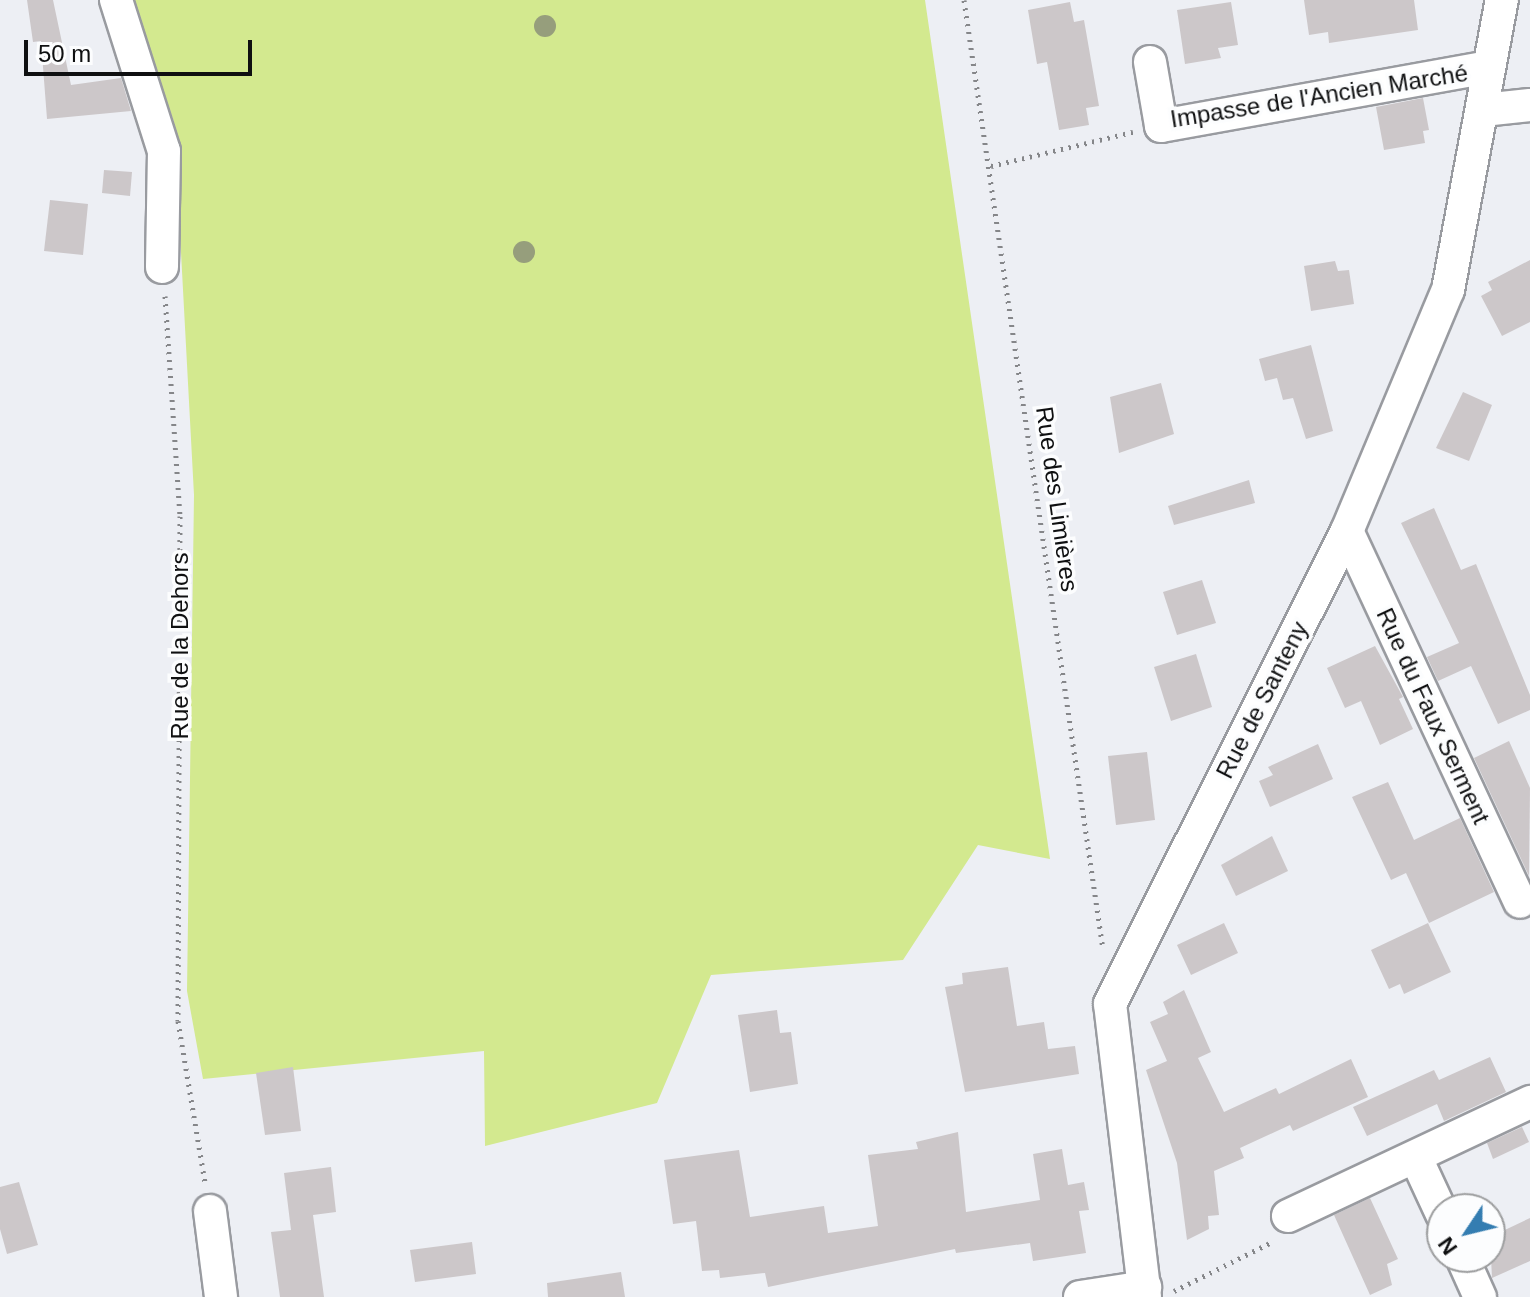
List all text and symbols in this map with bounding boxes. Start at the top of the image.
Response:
scale bar [28,24,256,74]
text: 50 m [38,40,91,67]
street label: Impasse de l'Ancien Marché [1168,58,1470,134]
street label: Rue des Limières [1030,405,1084,593]
street label: Rue de la Dehors [166,553,194,739]
street label: Rue du Faux Serment [1370,604,1496,828]
street label: Rue de Santeny [1210,617,1314,783]
north arrow [1426,1193,1506,1273]
text: N [1433,1232,1462,1260]

